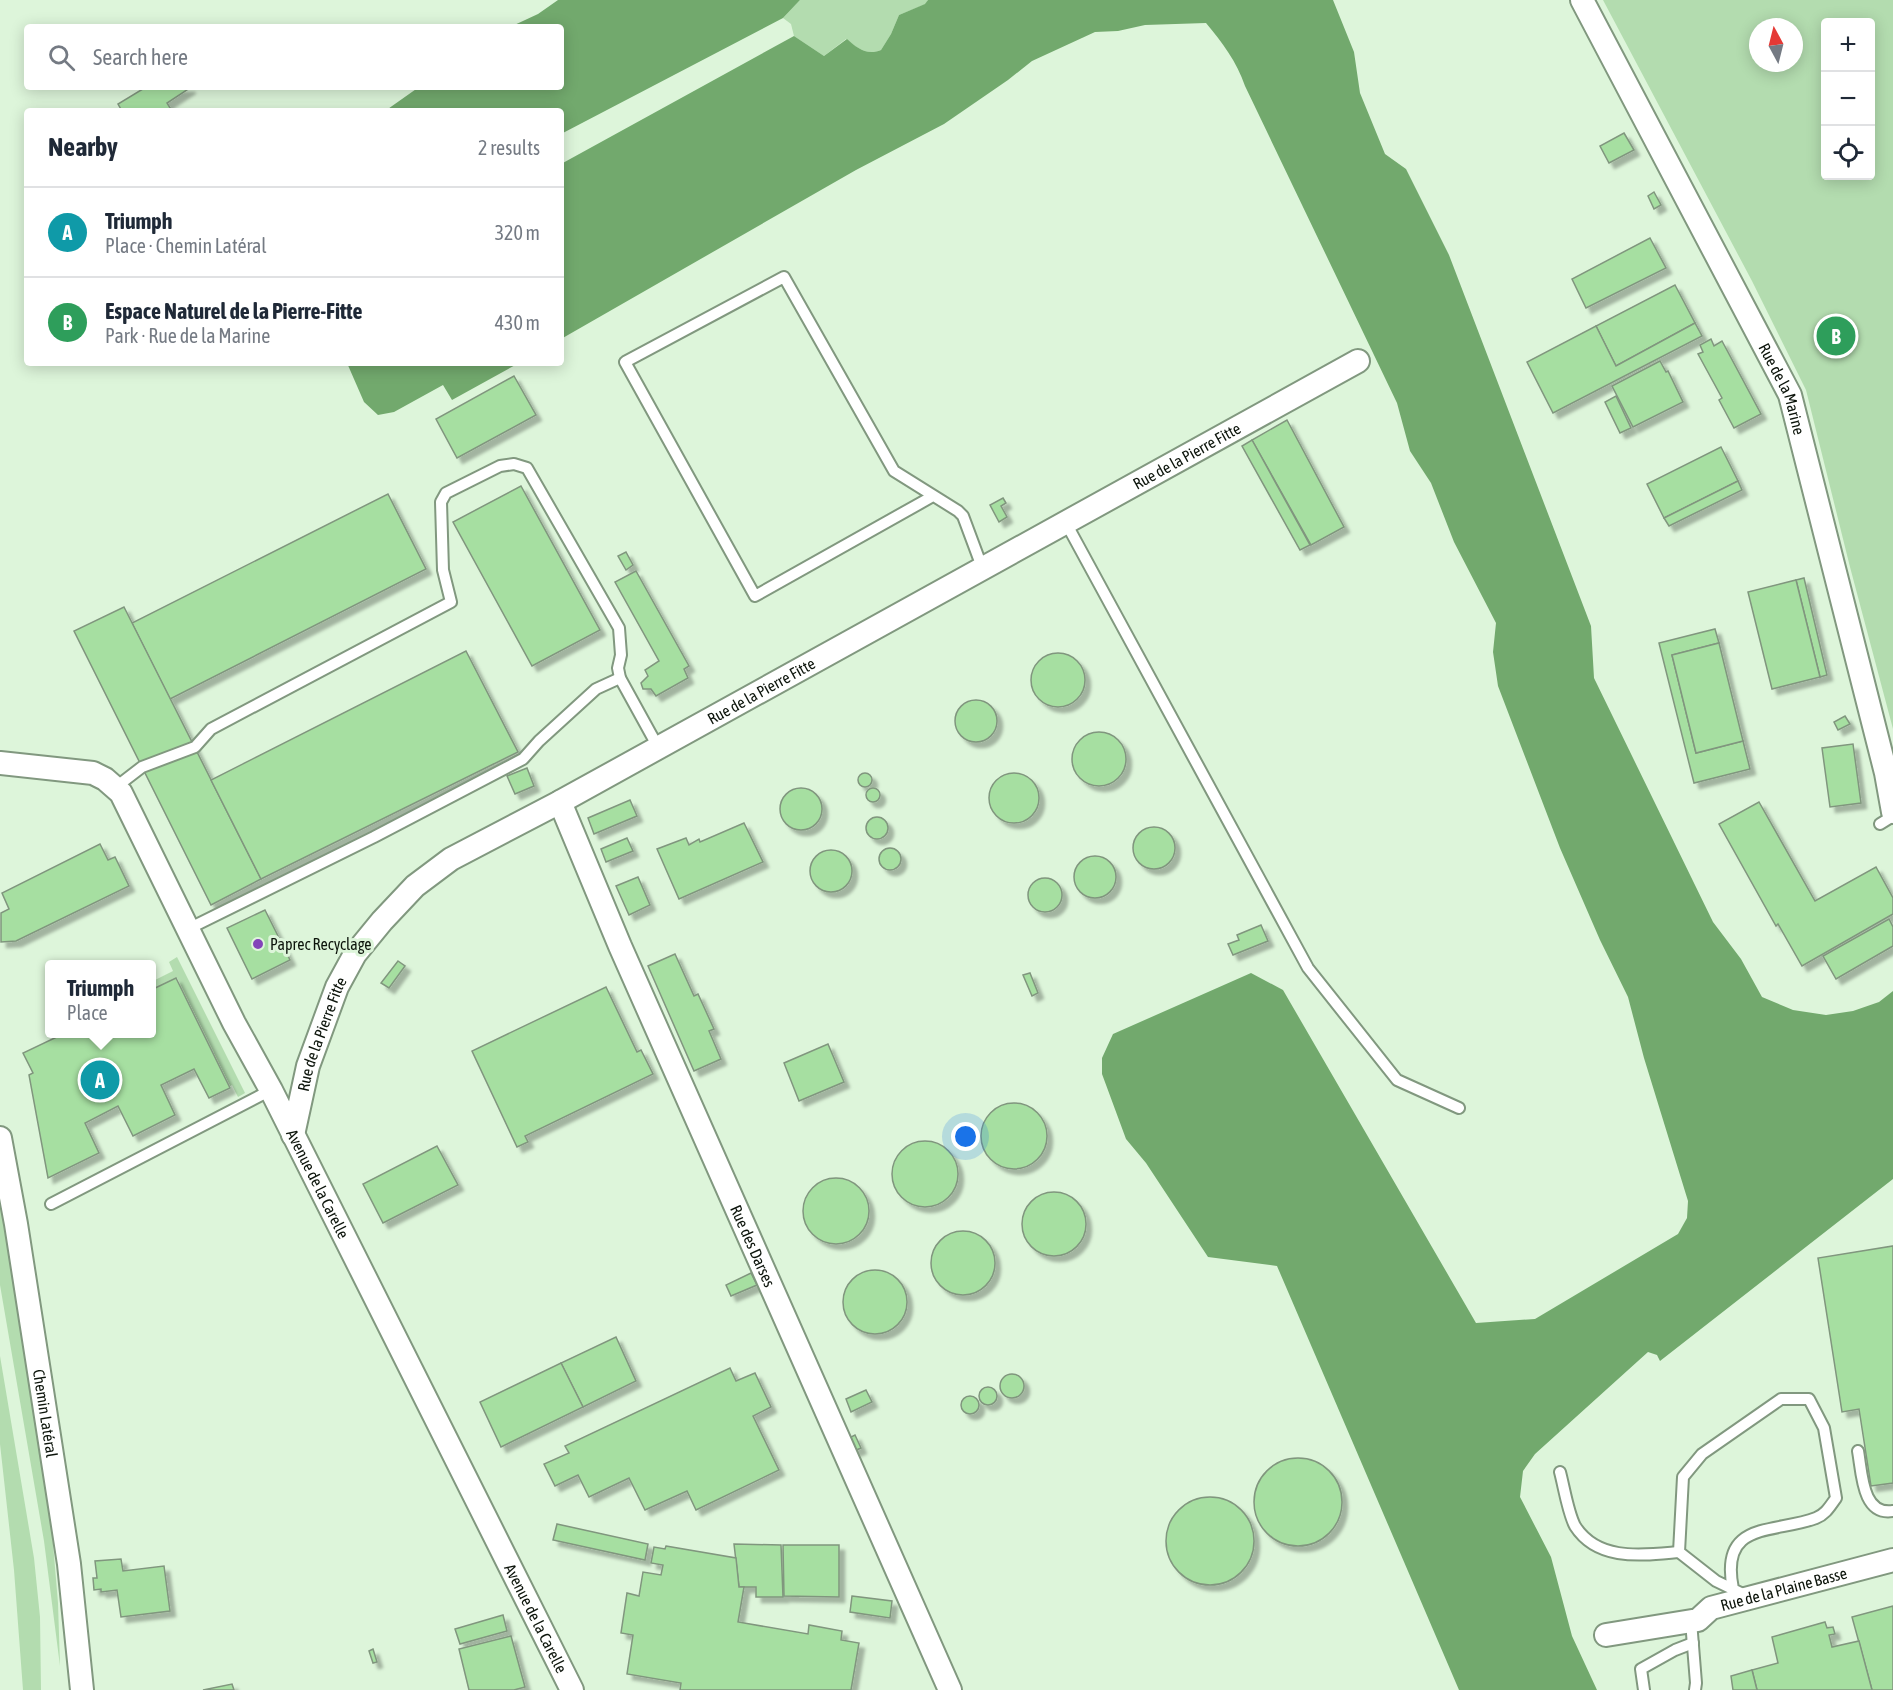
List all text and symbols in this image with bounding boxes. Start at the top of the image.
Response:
north arrow [1749,18,1803,72]
map controls [1821,18,1875,180]
button: + [1821,18,1875,72]
search box [24,24,564,90]
icon: search [45,41,78,74]
text: Search here [93,44,188,70]
button: − [1821,72,1875,126]
button: locate [1821,126,1875,180]
text: Nearby [48,132,118,162]
text: 2 results [478,136,540,159]
text: Triumph [105,208,172,234]
text: A [63,221,72,244]
text: 320 m [495,221,540,244]
text: Place · Chemin Latéral [105,234,267,257]
text: Espace Naturel de la Pierre-Fitte [105,298,362,324]
text: B [63,311,72,334]
text: 430 m [495,311,540,334]
pin: B [1816,314,1856,358]
text: Park · Rue de la Marine [105,324,270,347]
street label: Rue de la Marine [1755,340,1809,436]
street label: Rue de la Pierre Fitte [1130,419,1243,493]
street label: Rue de la Pierre Fitte [704,654,818,728]
place label: Paprec Recyclage [270,935,372,954]
marker: Paprec Recyclage [251,937,265,951]
popup [45,960,156,1038]
street label: Rue de la Pierre Fitte [294,974,350,1093]
text: Triumph [67,975,134,1001]
text: Place [67,1001,108,1024]
pin: A [80,1058,120,1102]
your location [951,1122,980,1151]
street label: Avenue de la Carelle [283,1126,353,1241]
street label: Rue des Darses [727,1202,779,1290]
street label: Chemin Latéral [30,1368,61,1459]
street label: Avenue de la Carelle [501,1561,571,1676]
street label: Rue de la Plaine Basse [1718,1564,1849,1614]

